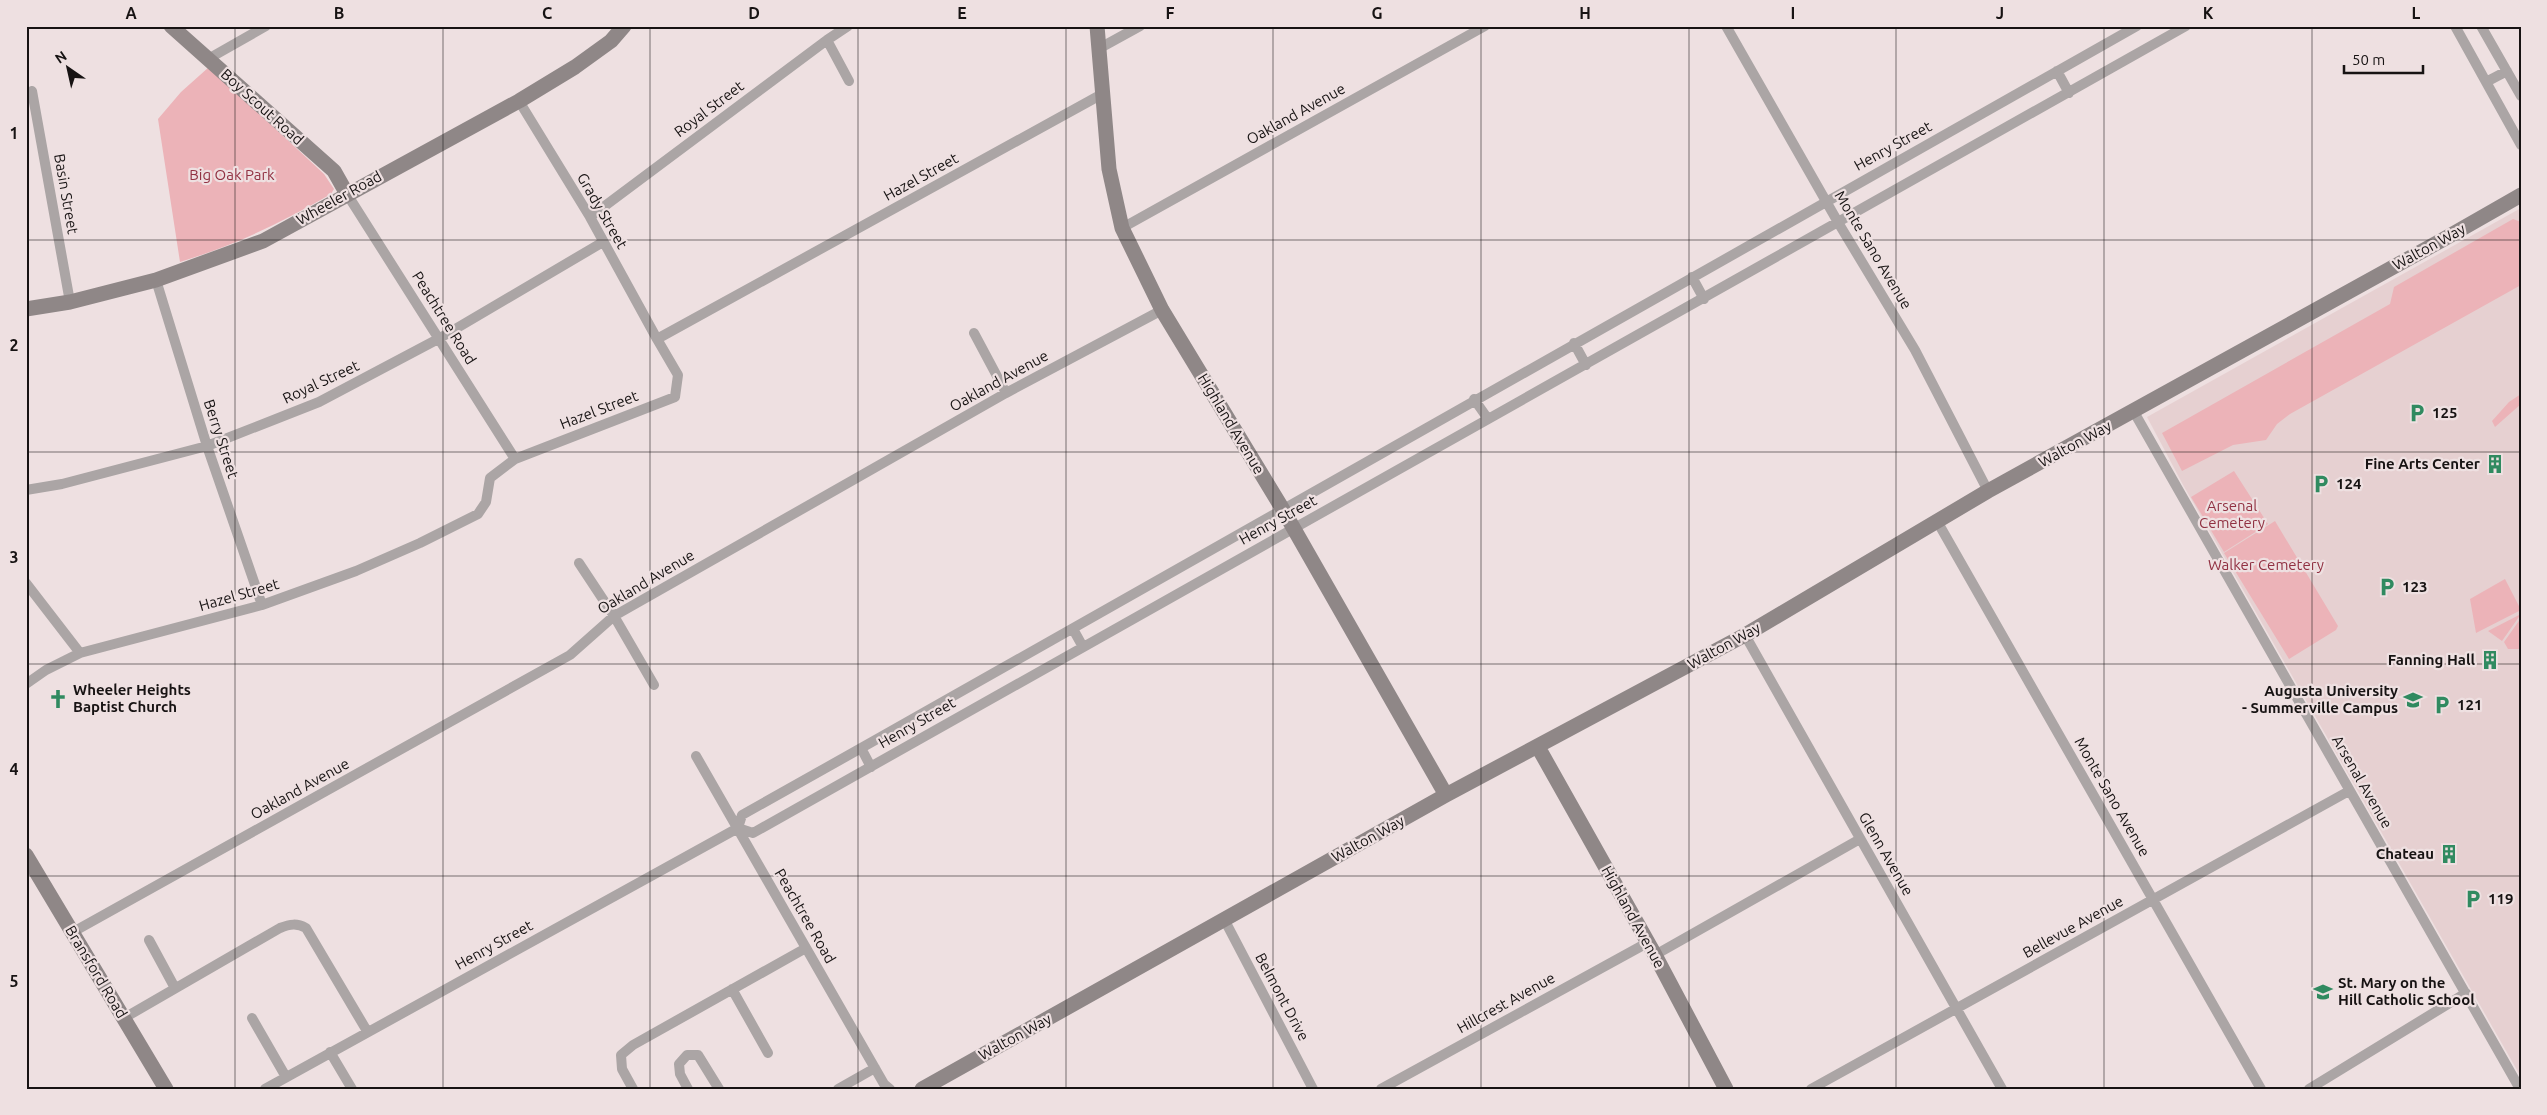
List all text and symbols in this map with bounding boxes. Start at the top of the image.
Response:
text: A [125,4,137,22]
text: B [334,4,344,22]
text: C [542,4,552,22]
text: D [748,4,760,22]
text: E [957,4,967,22]
text: F [1166,4,1175,22]
text: G [1371,4,1383,22]
text: H [1579,4,1591,22]
text: I [1791,4,1795,22]
text: J [1996,4,2004,22]
text: K [2203,4,2214,22]
text: L [2412,4,2421,22]
north arrow [42,42,92,92]
scale bar [2344,42,2423,74]
text: N [52,48,70,67]
text: 50 m [2352,51,2385,68]
street label: Boy Scout Road [218,65,307,148]
street label: Royal Street [671,77,747,140]
street label: Oakland Avenue [1244,79,1348,148]
street label: Henry Street [1851,117,1935,174]
text: 1 [9,124,19,142]
street label: Hazel Street [881,149,961,204]
street label: Basin Street [51,152,82,236]
park label: Big Oak Park [189,166,275,183]
street label: Wheeler Road [293,167,384,228]
street label: Grady Street [574,170,631,252]
street label: Monte Sano Avenue [1831,188,1915,312]
street label: Walton Way [2389,220,2468,273]
street label: Peachtree Road [409,268,480,367]
text: 2 [9,336,19,354]
street label: Oakland Avenue [947,346,1051,415]
street label: Royal Street [280,356,362,407]
street label: Highland Avenue [1195,370,1268,477]
street label: Hazel Street [557,387,640,432]
street label: Berry Street [201,397,242,481]
parking icon: 125 [2406,402,2428,424]
place label: 125 [2432,404,2457,421]
street label: Walton Way [2035,417,2114,470]
building icon: Fine Arts Center [2484,453,2506,475]
place label: Fine Arts Center [2365,455,2481,472]
parking icon: 124 [2310,473,2332,495]
place label: 124 [2336,475,2361,492]
street label: Henry Street [1236,491,1320,548]
park label: Arsenal Cemetery [2199,497,2265,531]
street label: Oakland Avenue [594,546,697,617]
text: 3 [9,548,19,566]
park label: Walker Cemetery [2208,556,2324,573]
street label: Hazel Street [197,575,281,614]
parking icon: 123 [2376,576,2398,598]
place label: 123 [2402,578,2427,595]
street label: Walton Way [1684,619,1763,672]
building icon: Fanning Hall [2479,649,2501,671]
place label: Fanning Hall [2388,651,2475,668]
place label: Wheeler Heights Baptist Church [73,681,191,715]
place label: Augusta University - Summerville Campus [2242,682,2398,716]
church icon: Wheeler Heights Baptist Church [47,688,69,710]
school or university icon: Augusta University - Summerville Campus [2402,689,2424,711]
street label: Henry Street [875,694,958,751]
parking icon: 121 [2431,694,2453,716]
place label: 121 [2457,696,2482,713]
street label: Arsenal Avenue [2329,732,2396,831]
street label: Monte Sano Avenue [2071,734,2154,859]
street label: Oakland Avenue [248,754,352,823]
text: 4 [9,760,19,778]
street label: Glenn Avenue [1856,809,1917,898]
street label: Walton Way [1328,812,1407,865]
building icon: Chateau [2438,843,2460,865]
place label: Chateau [2376,845,2434,862]
street label: Highland Avenue [1598,863,1669,971]
street label: Peachtree Road [771,865,839,966]
parking icon: 119 [2462,888,2484,910]
place label: 119 [2488,890,2513,907]
street label: Bellevue Avenue [2020,892,2126,961]
street label: Henry Street [452,916,536,973]
street label: Bransford Road [62,922,131,1021]
street label: Belmont Drive [1252,950,1313,1043]
street label: Hillcrest Avenue [1454,969,1558,1036]
text: 5 [9,972,19,990]
place label: St. Mary on the Hill Catholic School [2338,974,2475,1008]
school or university icon: St. Mary on the Hill Catholic School [2312,981,2334,1003]
street label: Walton Way [975,1010,1054,1063]

